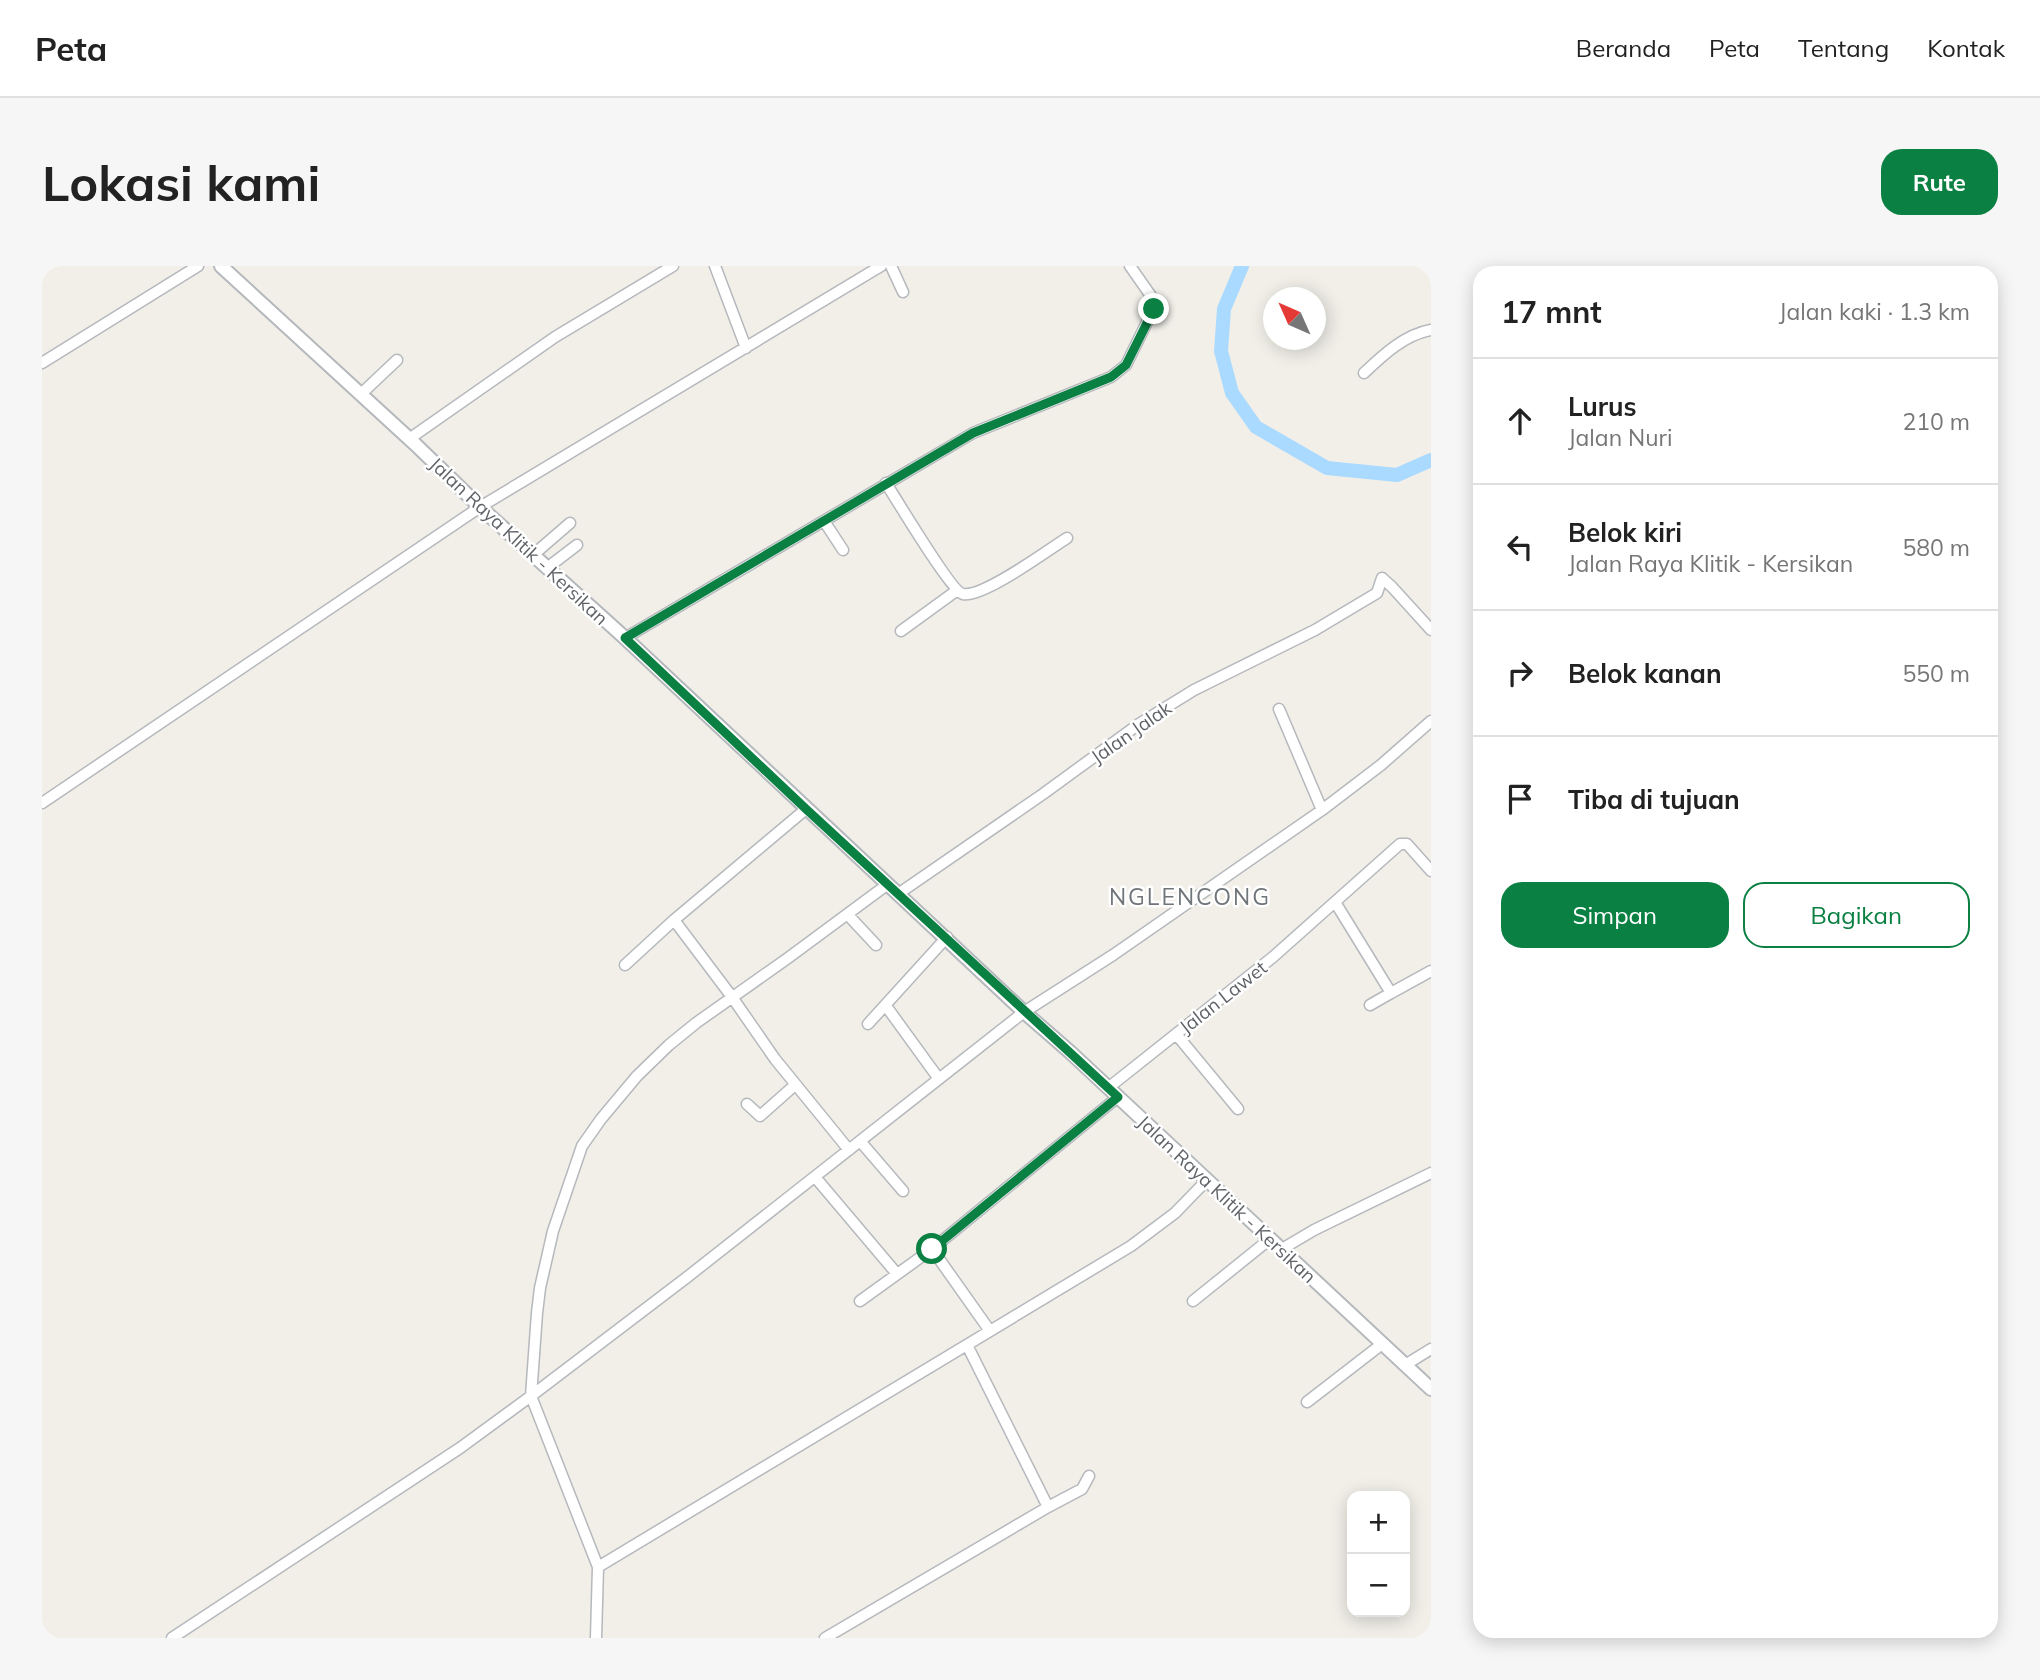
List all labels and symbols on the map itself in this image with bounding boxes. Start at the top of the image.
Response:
north arrow [1263,287,1326,350]
route end [1138,293,1169,324]
street label: Jalan Raya Klitik - Kersikan [425,452,613,630]
street label: Jalan Jalak [1086,695,1176,769]
district label: NGLENCONG [1109,882,1271,911]
street label: Jalan Lawet [1174,955,1272,1039]
street label: Jalan Raya Klitik - Kersikan [1133,1110,1321,1288]
route start [916,1233,947,1264]

